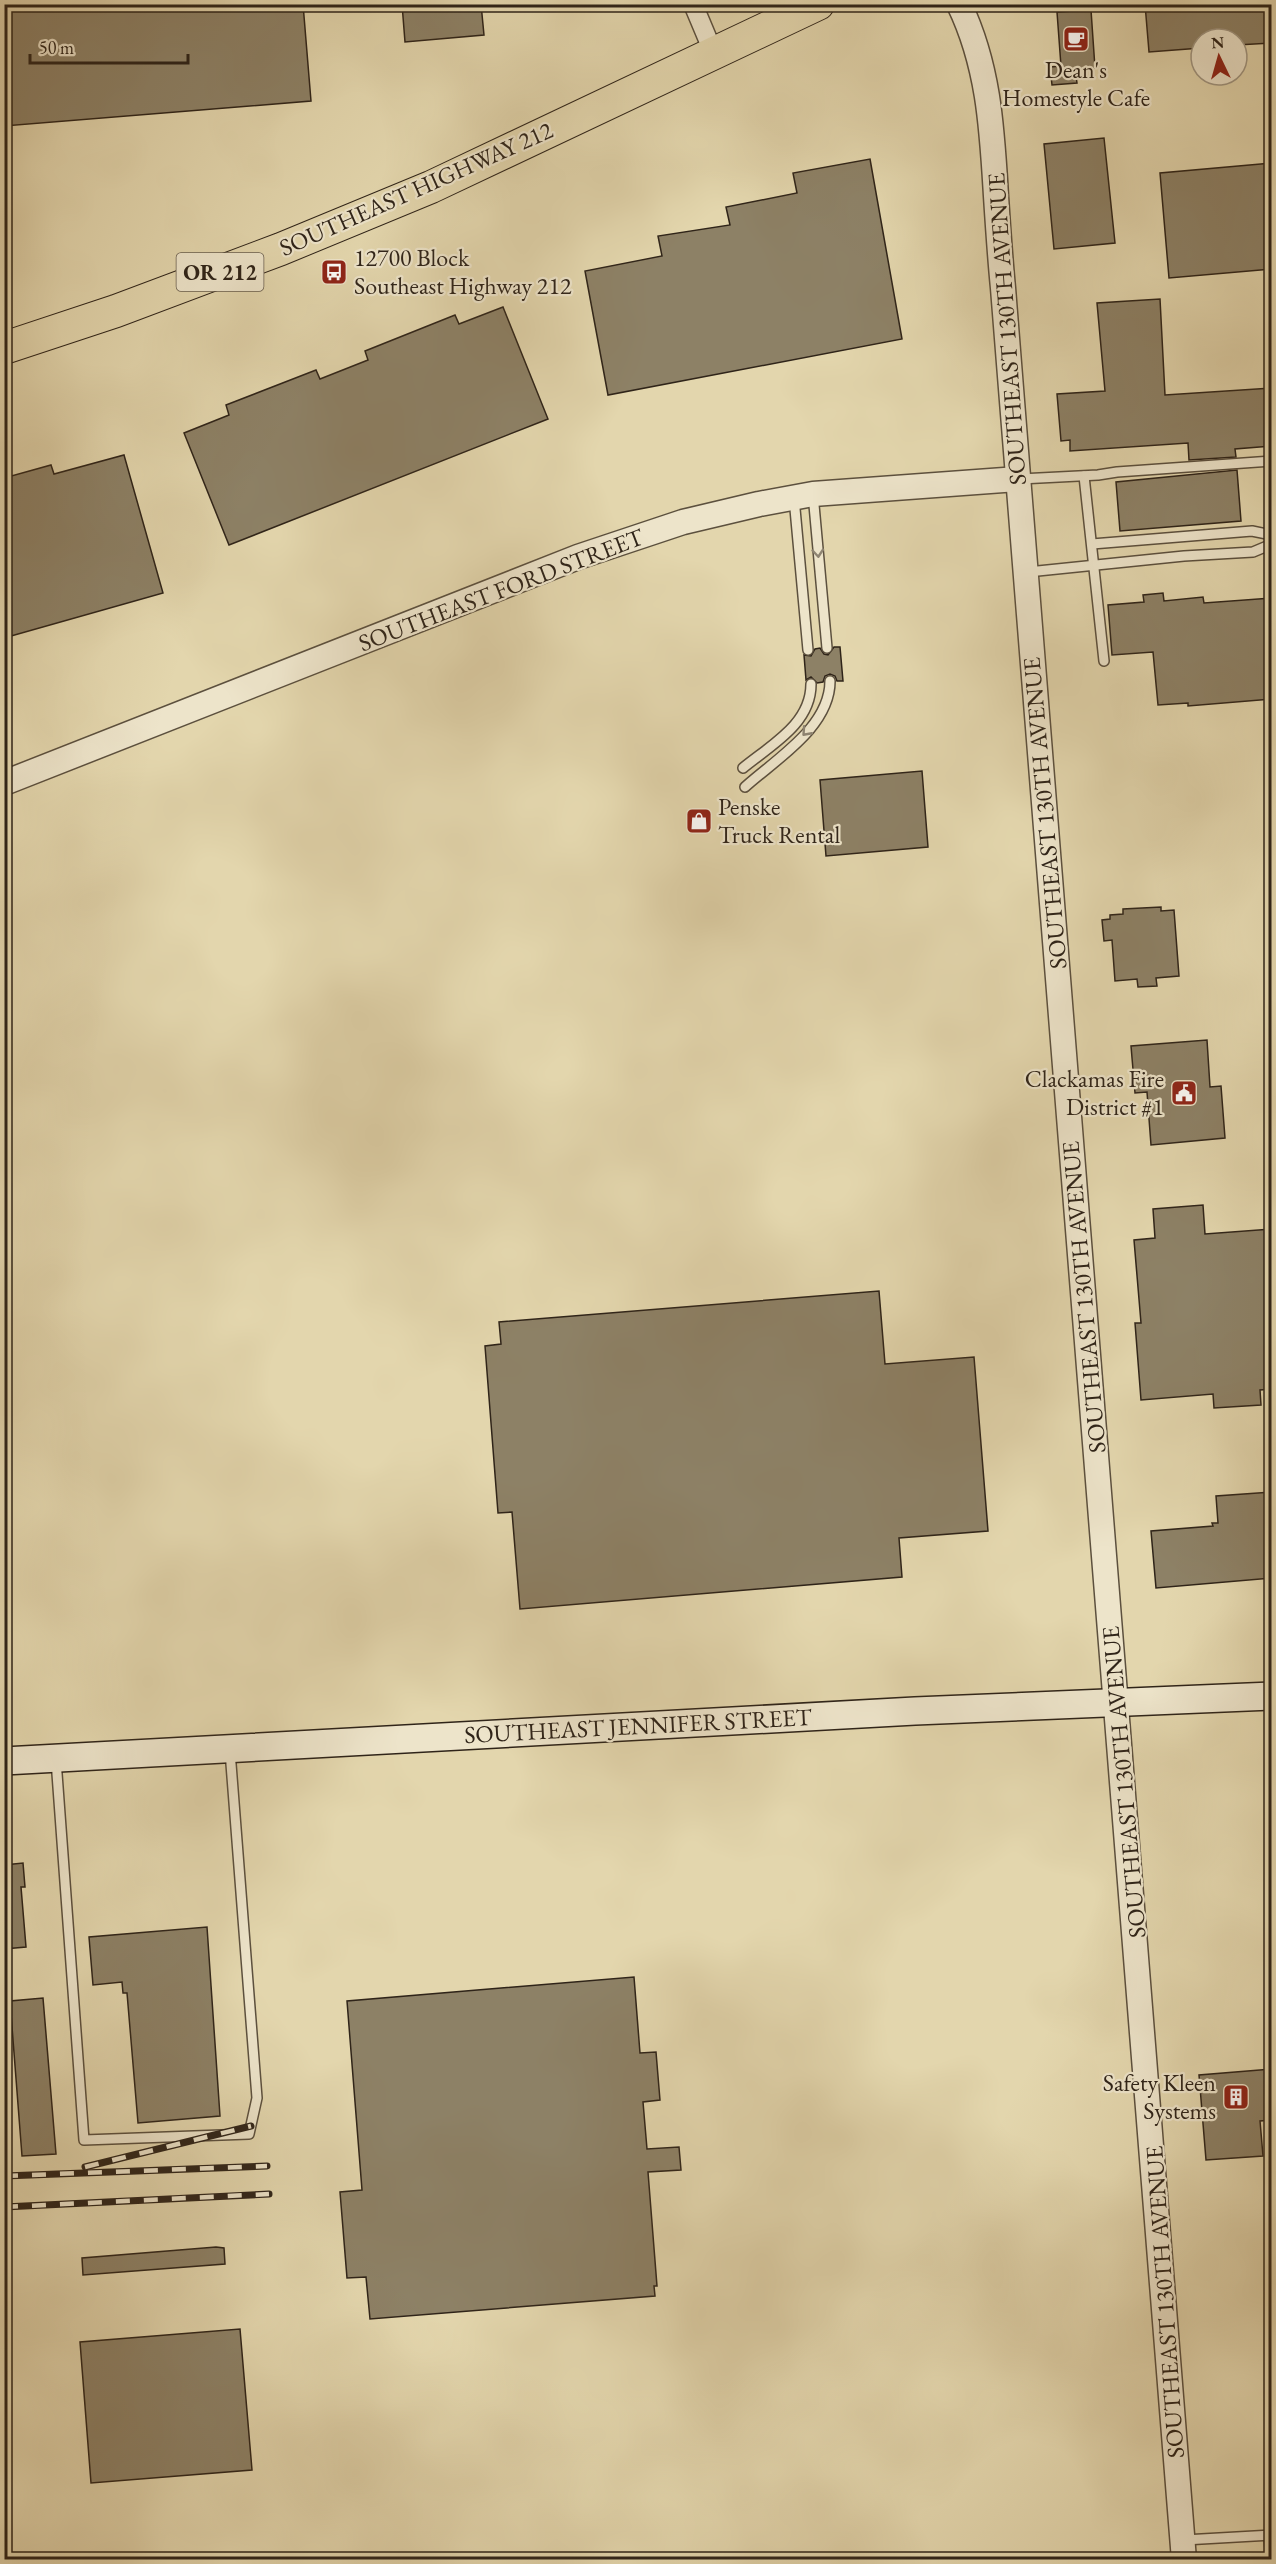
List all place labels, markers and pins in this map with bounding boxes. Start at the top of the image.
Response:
cafe icon: Dean's Homestyle Cafe [1061,24,1091,54]
place label: Dean's Homestyle Cafe [1002,54,1150,113]
place label: 12700 Block Southeast Highway 212 [354,242,572,301]
bus stop icon: 12700 Block Southeast Highway 212 [319,257,349,287]
place label: Penske Truck Rental [718,791,840,850]
shop icon: Penske Truck Rental [684,806,714,836]
place label: Clackamas Fire District #1 [1025,1063,1164,1122]
public building icon: Clackamas Fire District #1 [1169,1078,1199,1108]
place label: Safety Kleen Systems [1103,2067,1216,2126]
building icon: Safety Kleen Systems [1221,2082,1251,2112]

